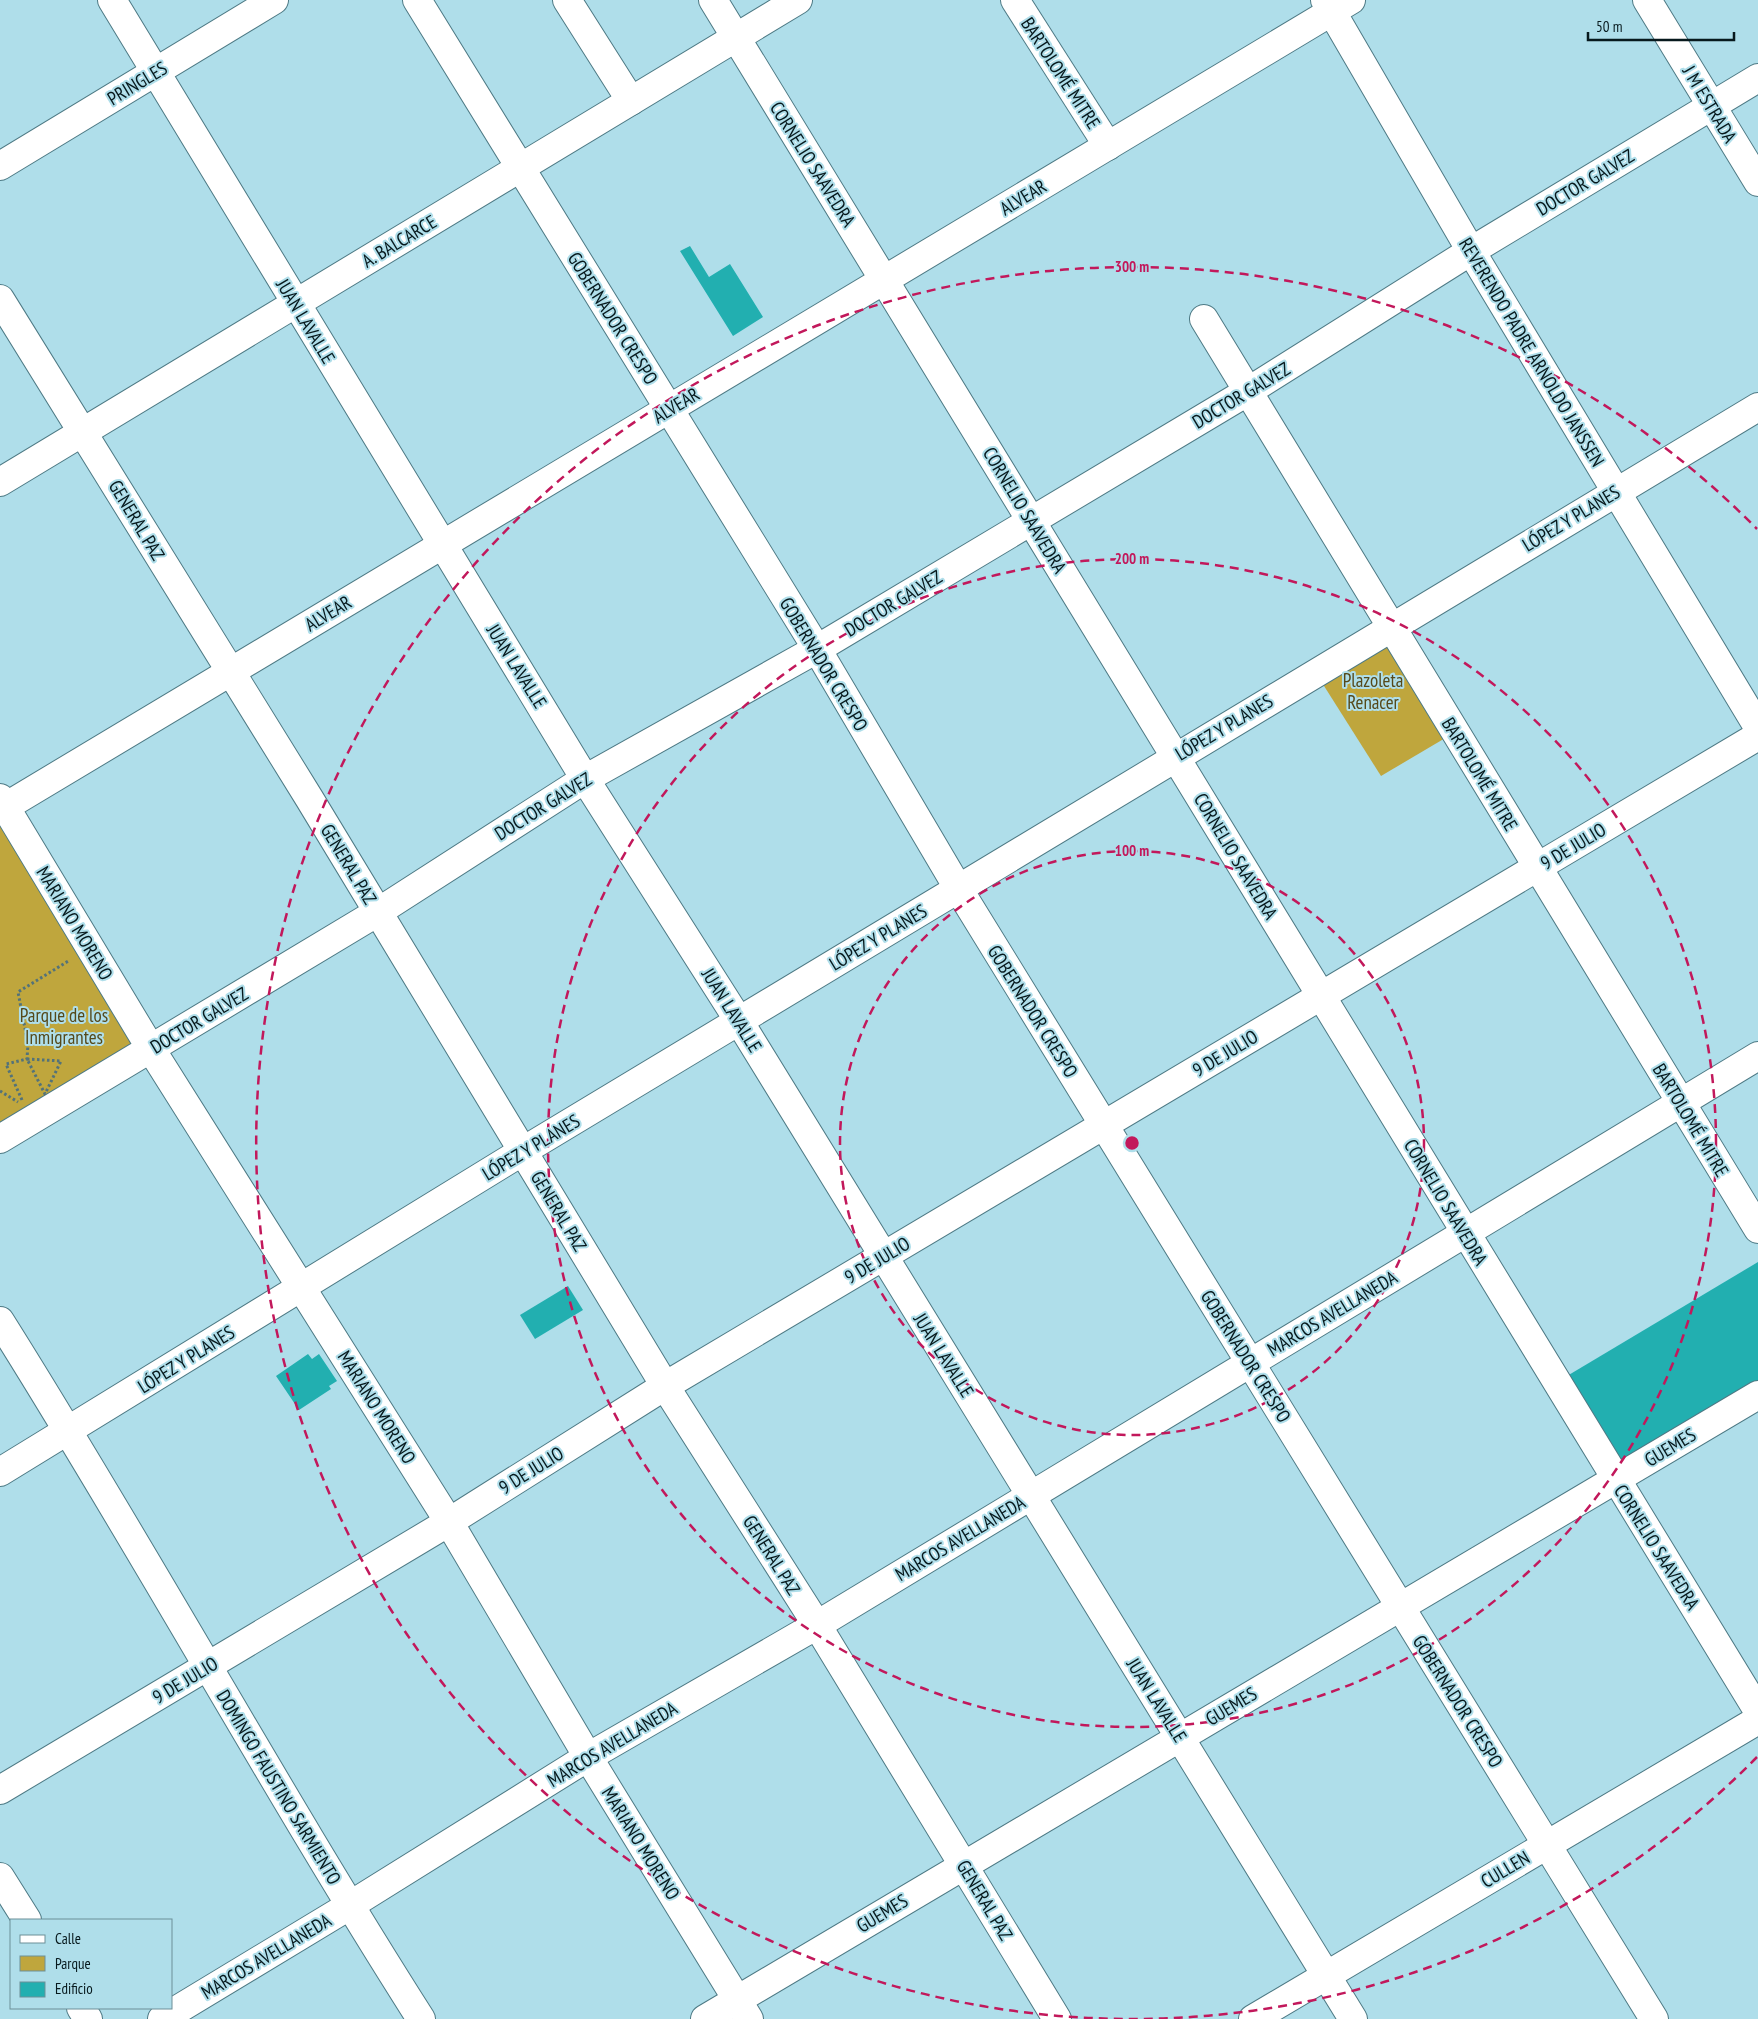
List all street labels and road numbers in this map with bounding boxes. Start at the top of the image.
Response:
street label: BARTOLOMÉ MITRE [1016,13,1106,133]
street label: PRINGLES [103,56,171,110]
street label: J M ESTRADA [1677,60,1742,147]
street label: CORNELIO SAAVEDRA [765,97,861,231]
street label: DOCTOR GALVEZ [1532,143,1638,221]
street label: ALVEAR [995,174,1051,220]
street label: A. BALCARCE [357,209,441,273]
street label: REVERENDO PADRE ARNOLDO JANSSEN [1454,233,1610,471]
street label: GOBERNADOR CRESPO [563,247,663,389]
street label: JUAN LAVALLE [271,273,341,368]
street label: DOCTOR GALVEZ [1188,356,1294,434]
street label: ALVEAR [648,382,704,428]
street label: CORNELIO SAAVEDRA [978,443,1072,577]
street label: GENERAL PAZ [104,475,170,565]
street label: LÓPEZ Y PLANES [1518,479,1624,557]
street label: DOCTOR GALVEZ [840,564,946,642]
street label: ALVEAR [300,590,356,636]
street label: GOBERNADOR CRESPO [775,593,873,735]
street label: JUAN LAVALLE [481,619,552,713]
street label: LÓPEZ Y PLANES [1171,688,1277,766]
street label: BARTOLOMÉ MITRE [1437,713,1523,835]
street label: DOCTOR GALVEZ [490,767,596,845]
street label: CORNELIO SAAVEDRA [1189,789,1283,923]
street label: 9 DE JULIO [1536,817,1610,875]
street label: GENERAL PAZ [316,819,382,909]
street label: MARIANO MORENO [32,862,118,984]
street label: LÓPEZ Y PLANES [825,898,931,976]
street label: GOBERNADOR CRESPO [983,940,1083,1082]
street label: JUAN LAVALLE [696,963,767,1057]
street label: DOCTOR GALVEZ [146,981,252,1059]
street label: 9 DE JULIO [1188,1024,1262,1082]
street label: BARTOLOMÉ MITRE [1648,1059,1734,1181]
street label: LÓPEZ Y PLANES [478,1108,584,1186]
street label: CORNELIO SAAVEDRA [1399,1135,1493,1269]
street label: GENERAL PAZ [526,1166,592,1256]
street label: 9 DE JULIO [840,1231,914,1289]
street label: MARCOS AVELLANEDA [1263,1265,1401,1361]
street label: GOBERNADOR CRESPO [1196,1285,1296,1427]
street label: JUAN LAVALLE [908,1308,979,1402]
street label: LÓPEZ Y PLANES [133,1320,239,1398]
street label: MARIANO MORENO [333,1346,421,1468]
street label: GUEMES [1640,1422,1700,1472]
street label: 9 DE JULIO [494,1441,568,1499]
street label: CORNELIO SAAVEDRA [1609,1480,1705,1614]
street label: MARCOS AVELLANEDA [891,1490,1029,1586]
street label: GENERAL PAZ [738,1511,806,1599]
street label: GOBERNADOR CRESPO [1408,1630,1508,1772]
street label: 9 DE JULIO [148,1651,222,1709]
street label: JUAN LAVALLE [1121,1653,1192,1747]
street label: GUEMES [1201,1681,1261,1731]
street label: DOMINGO FAUSTINO SARMIENTO [211,1685,347,1889]
street label: MARCOS AVELLANEDA [543,1696,681,1792]
street label: MARIANO MORENO [597,1782,685,1904]
street label: CULLEN [1476,1845,1534,1893]
street label: GENERAL PAZ [952,1855,1018,1945]
street label: GUEMES [852,1888,912,1938]
street label: MARCOS AVELLANEDA [197,1908,335,2004]

